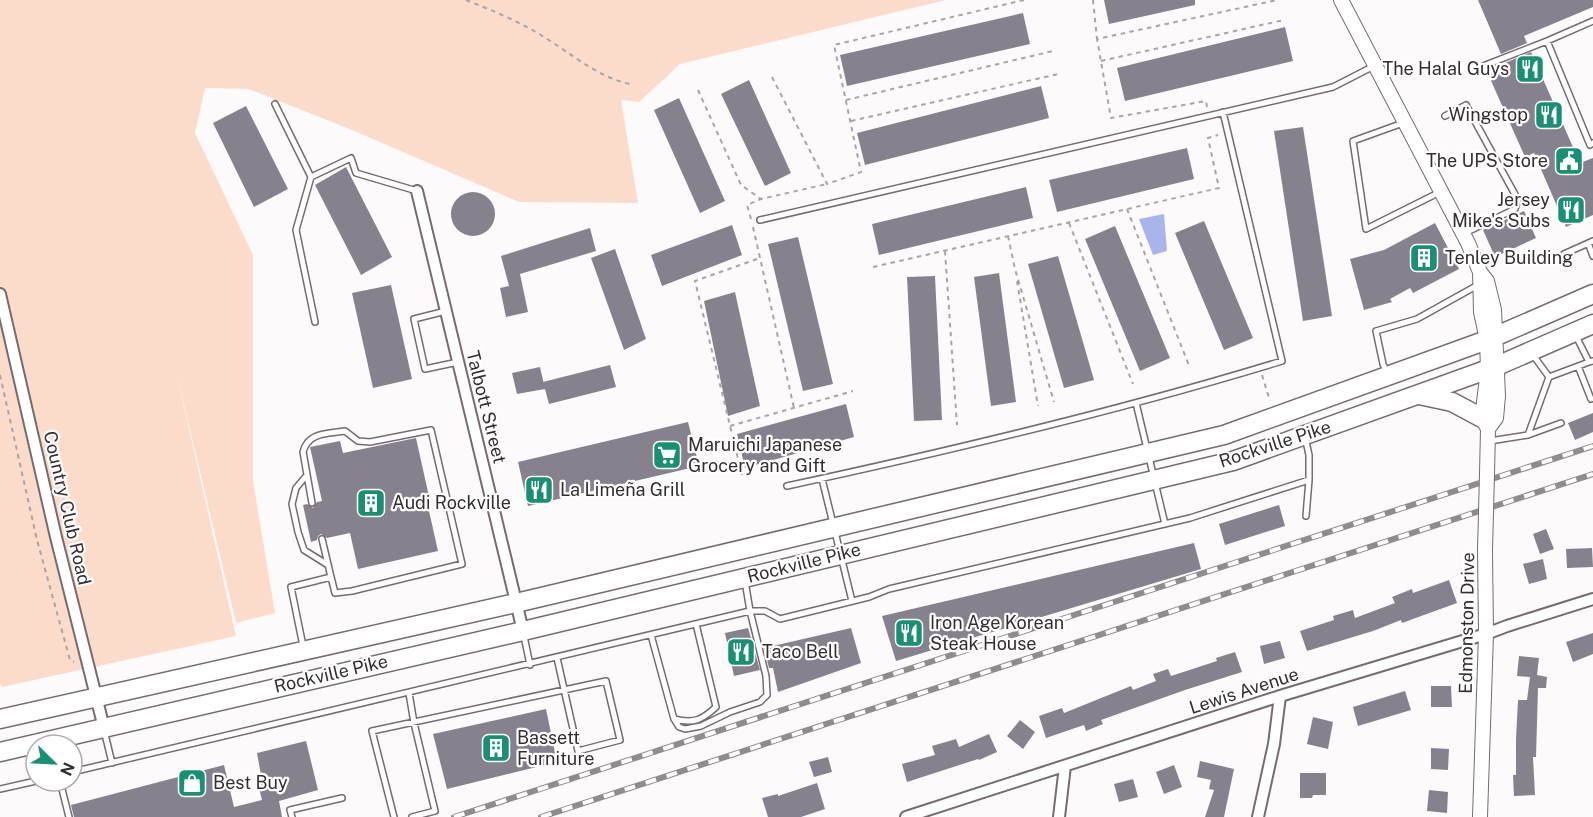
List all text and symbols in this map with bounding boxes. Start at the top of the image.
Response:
restaurant icon: The Halal Guys [1514,53,1546,85]
place label: The Halal Guys [1382,58,1509,79]
restaurant icon: Wingstop [1533,99,1565,131]
place label: Wingstop [1448,104,1528,125]
public building icon: The UPS Store [1553,145,1585,177]
place label: The UPS Store [1426,150,1548,171]
place label: Jersey Mike's Subs [1452,189,1550,231]
restaurant icon: Jersey Mike's Subs [1555,194,1587,226]
building icon: Tenley Building [1408,242,1440,274]
place label: Tenley Building [1445,247,1573,268]
street label: Talbott Street [462,348,511,465]
street label: Rockville Pike [1216,416,1333,471]
street label: Country Club Road [40,429,95,587]
place label: Maruichi Japanese Grocery and Gift [688,434,842,476]
supermarket icon: Maruichi Japanese Grocery and Gift [651,439,683,471]
restaurant icon: La Limeña Grill [523,474,555,506]
place label: La Limeña Grill [560,479,685,500]
building icon: Audi Rockville [355,487,387,519]
place label: Audi Rockville [392,492,511,513]
street label: Rockville Pike [745,538,863,587]
street label: Edmonston Drive [1455,552,1478,694]
place label: Iron Age Korean Steak House [930,612,1064,654]
restaurant icon: Iron Age Korean Steak House [893,617,925,649]
restaurant icon: Taco Bell [725,636,757,668]
place label: Taco Bell [762,641,839,662]
street label: Rockville Pike [272,650,390,697]
street label: Lewis Avenue [1186,663,1301,718]
place label: Bassett Furniture [517,727,595,769]
building icon: Bassett Furniture [480,732,512,764]
north arrow [24,733,84,793]
text: N [56,759,78,778]
shop icon: Best Buy [176,767,208,799]
place label: Best Buy [213,772,288,793]

